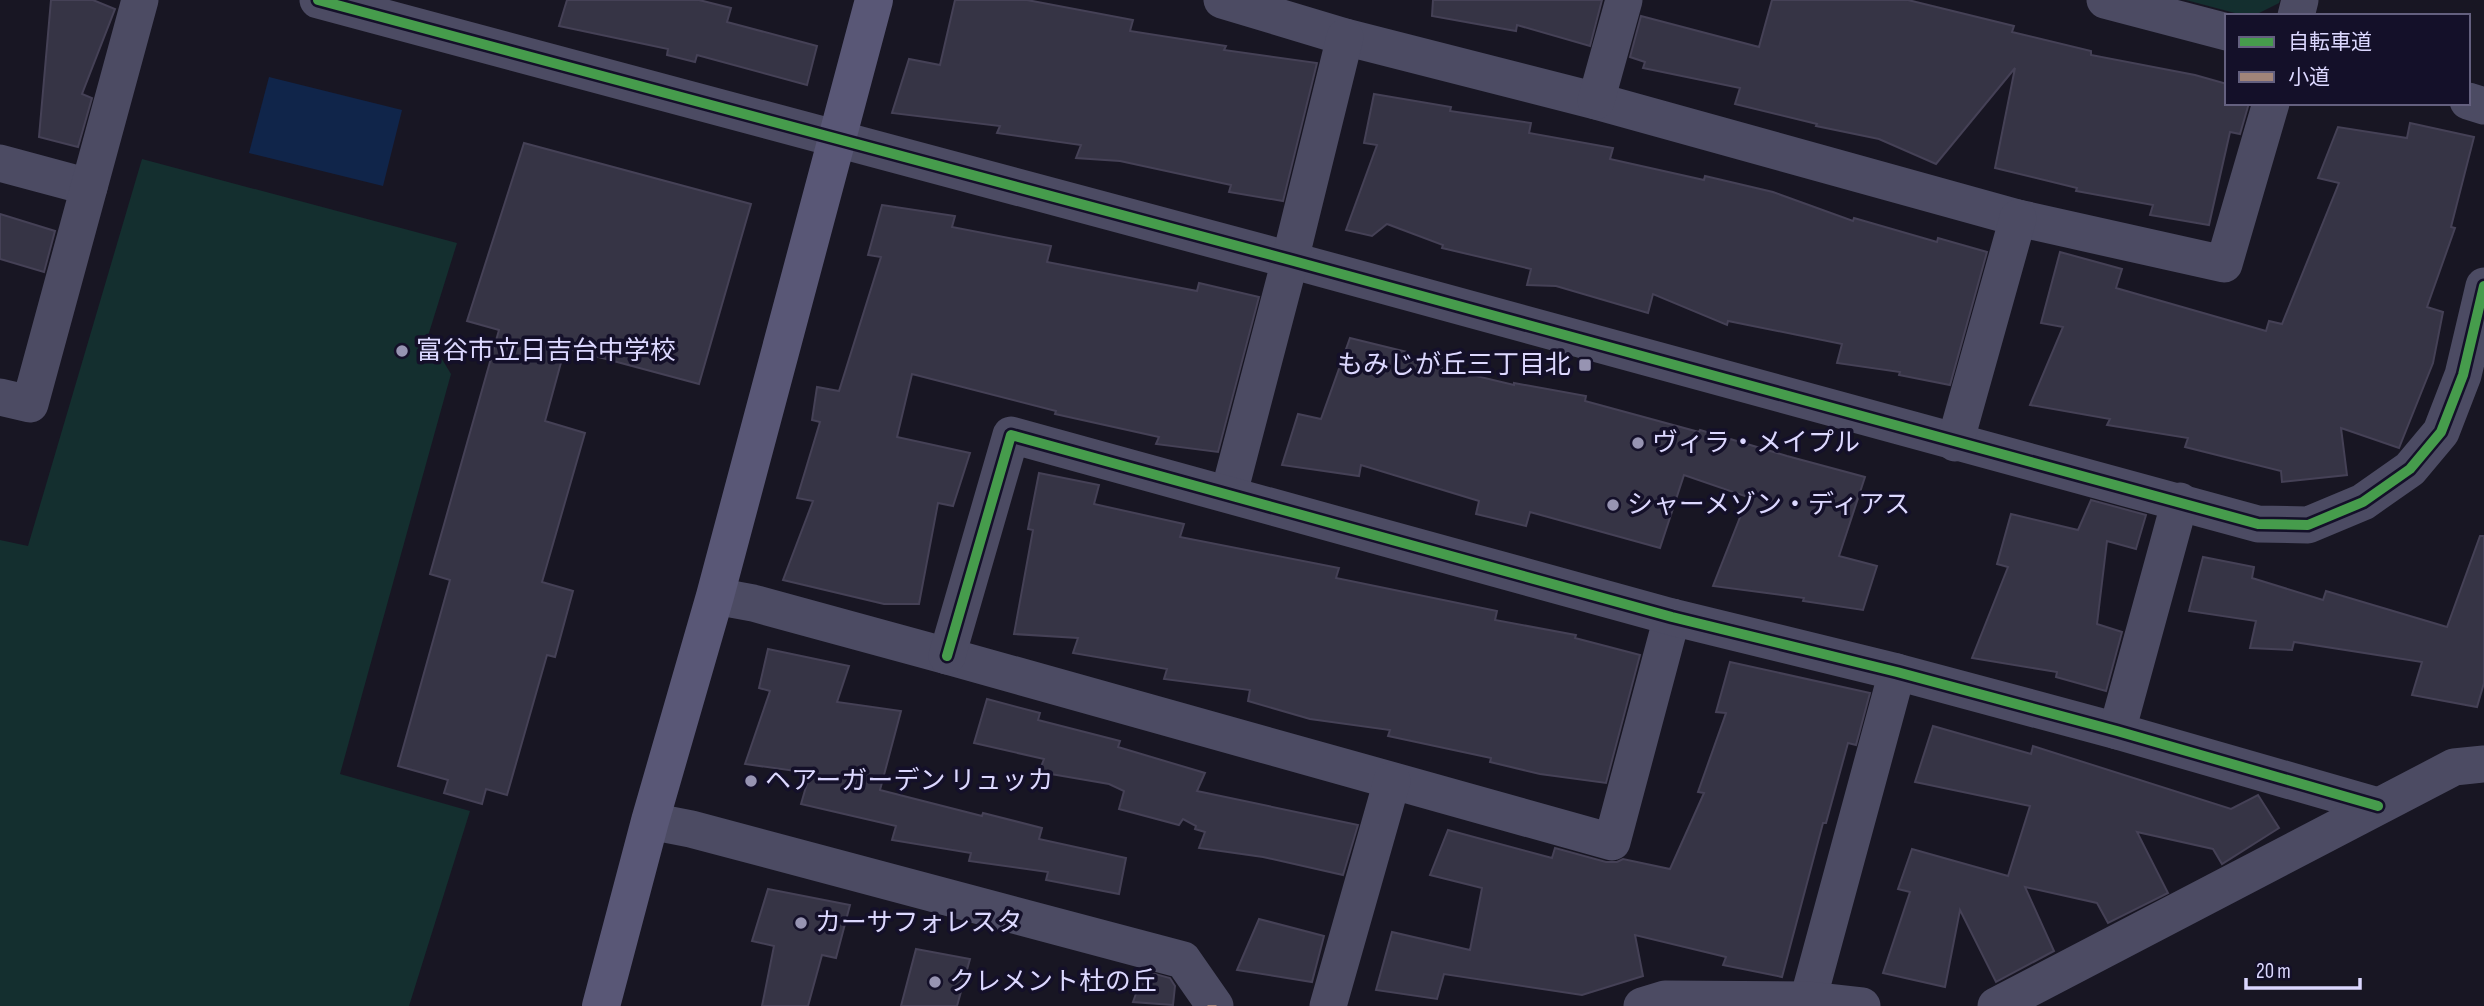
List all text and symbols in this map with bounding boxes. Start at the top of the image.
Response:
legend [2225,14,2470,105]
text: 自転車道 [2288,30,2372,55]
text: 小道 [2288,65,2330,90]
place label: 富谷市立日吉台中学校 [416,336,676,367]
marker: 富谷市立日吉台中学校 [394,343,410,359]
place label: もみじが丘三丁目北 [1337,350,1571,381]
marker: もみじが丘三丁目北 [1577,357,1593,373]
place label: ヴィラ・メイプル [1652,428,1860,459]
marker: ヴィラ・メイプル [1630,435,1646,451]
place label: シャーメゾン・ディアス [1627,490,1910,521]
marker: シャーメゾン・ディアス [1605,497,1621,513]
place label: ヘアーガーデン リュッカ [765,766,1054,797]
marker: ヘアーガーデン リュッカ [743,773,759,789]
place label: カーサフォレスタ [815,908,1022,939]
marker: カーサフォレスタ [793,915,809,931]
scale bar [2246,946,2360,990]
text: 20 m [2256,959,2291,984]
place label: クレメント杜の丘 [949,967,1157,998]
marker: クレメント杜の丘 [927,974,943,990]

